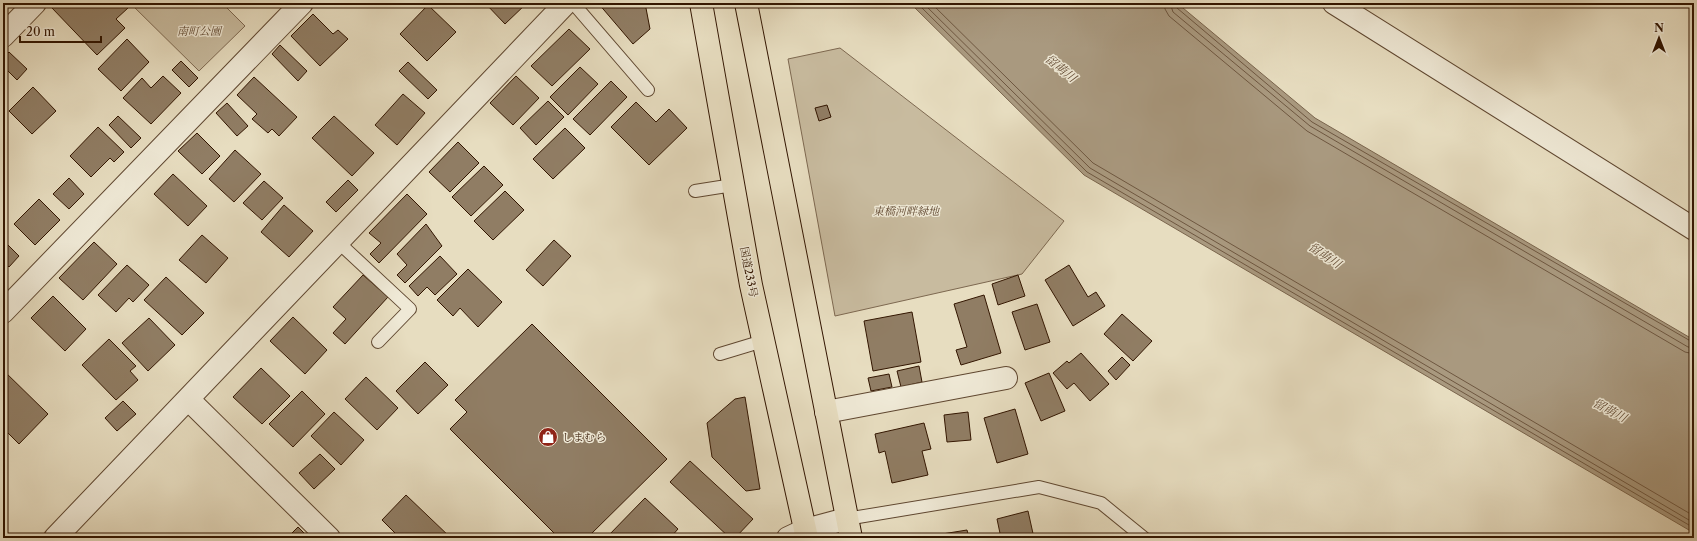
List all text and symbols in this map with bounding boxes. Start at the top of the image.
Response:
scale bar [20,18,101,44]
north arrow [1639,18,1679,58]
text: N [1654,21,1664,35]
text: 20 m [26,24,55,39]
park label: 南町公園 [177,24,223,38]
water label: 留萌川 [1042,51,1081,86]
park label: 東橋河畔緑地 [873,204,940,218]
water label: 留萌川 [1306,239,1346,272]
street label: 国道233号 [737,245,761,299]
water label: 留萌川 [1591,395,1631,426]
shop icon: しまむら [537,426,559,448]
place label: しまむら [562,430,606,444]

